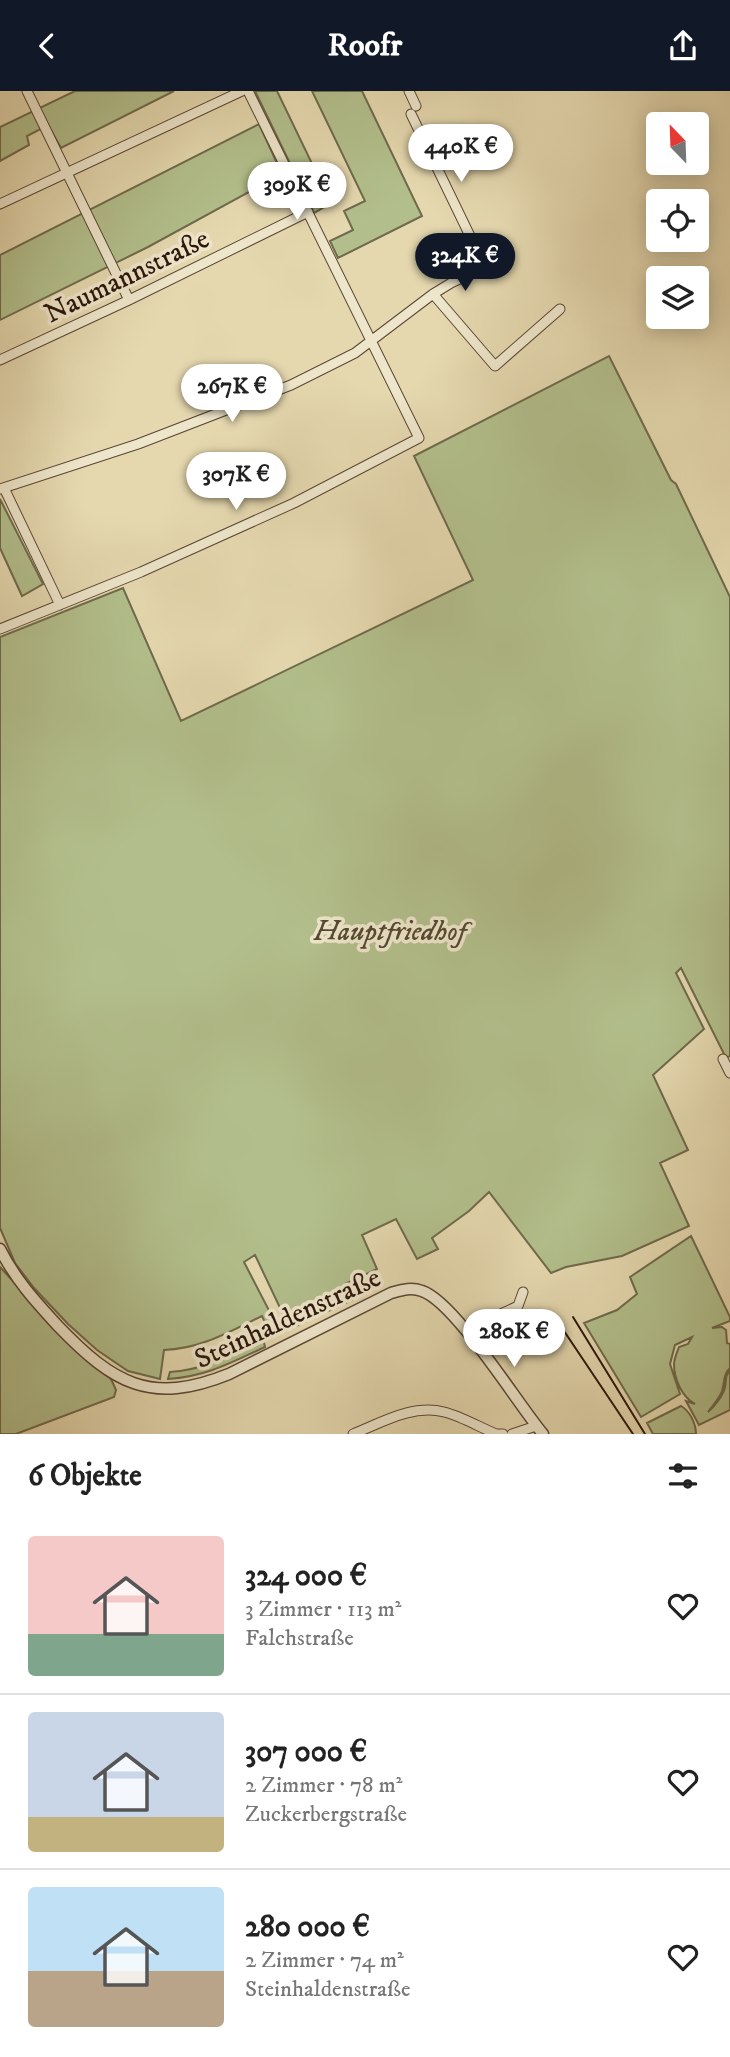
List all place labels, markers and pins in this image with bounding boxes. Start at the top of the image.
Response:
pin: 440K € [404,125,518,184]
pin: 309K € [240,163,354,222]
pin: 324K € [408,233,522,293]
pin: 267K € [175,365,289,424]
pin: 307K € [179,453,293,512]
pin: 280K € [457,1309,571,1369]

